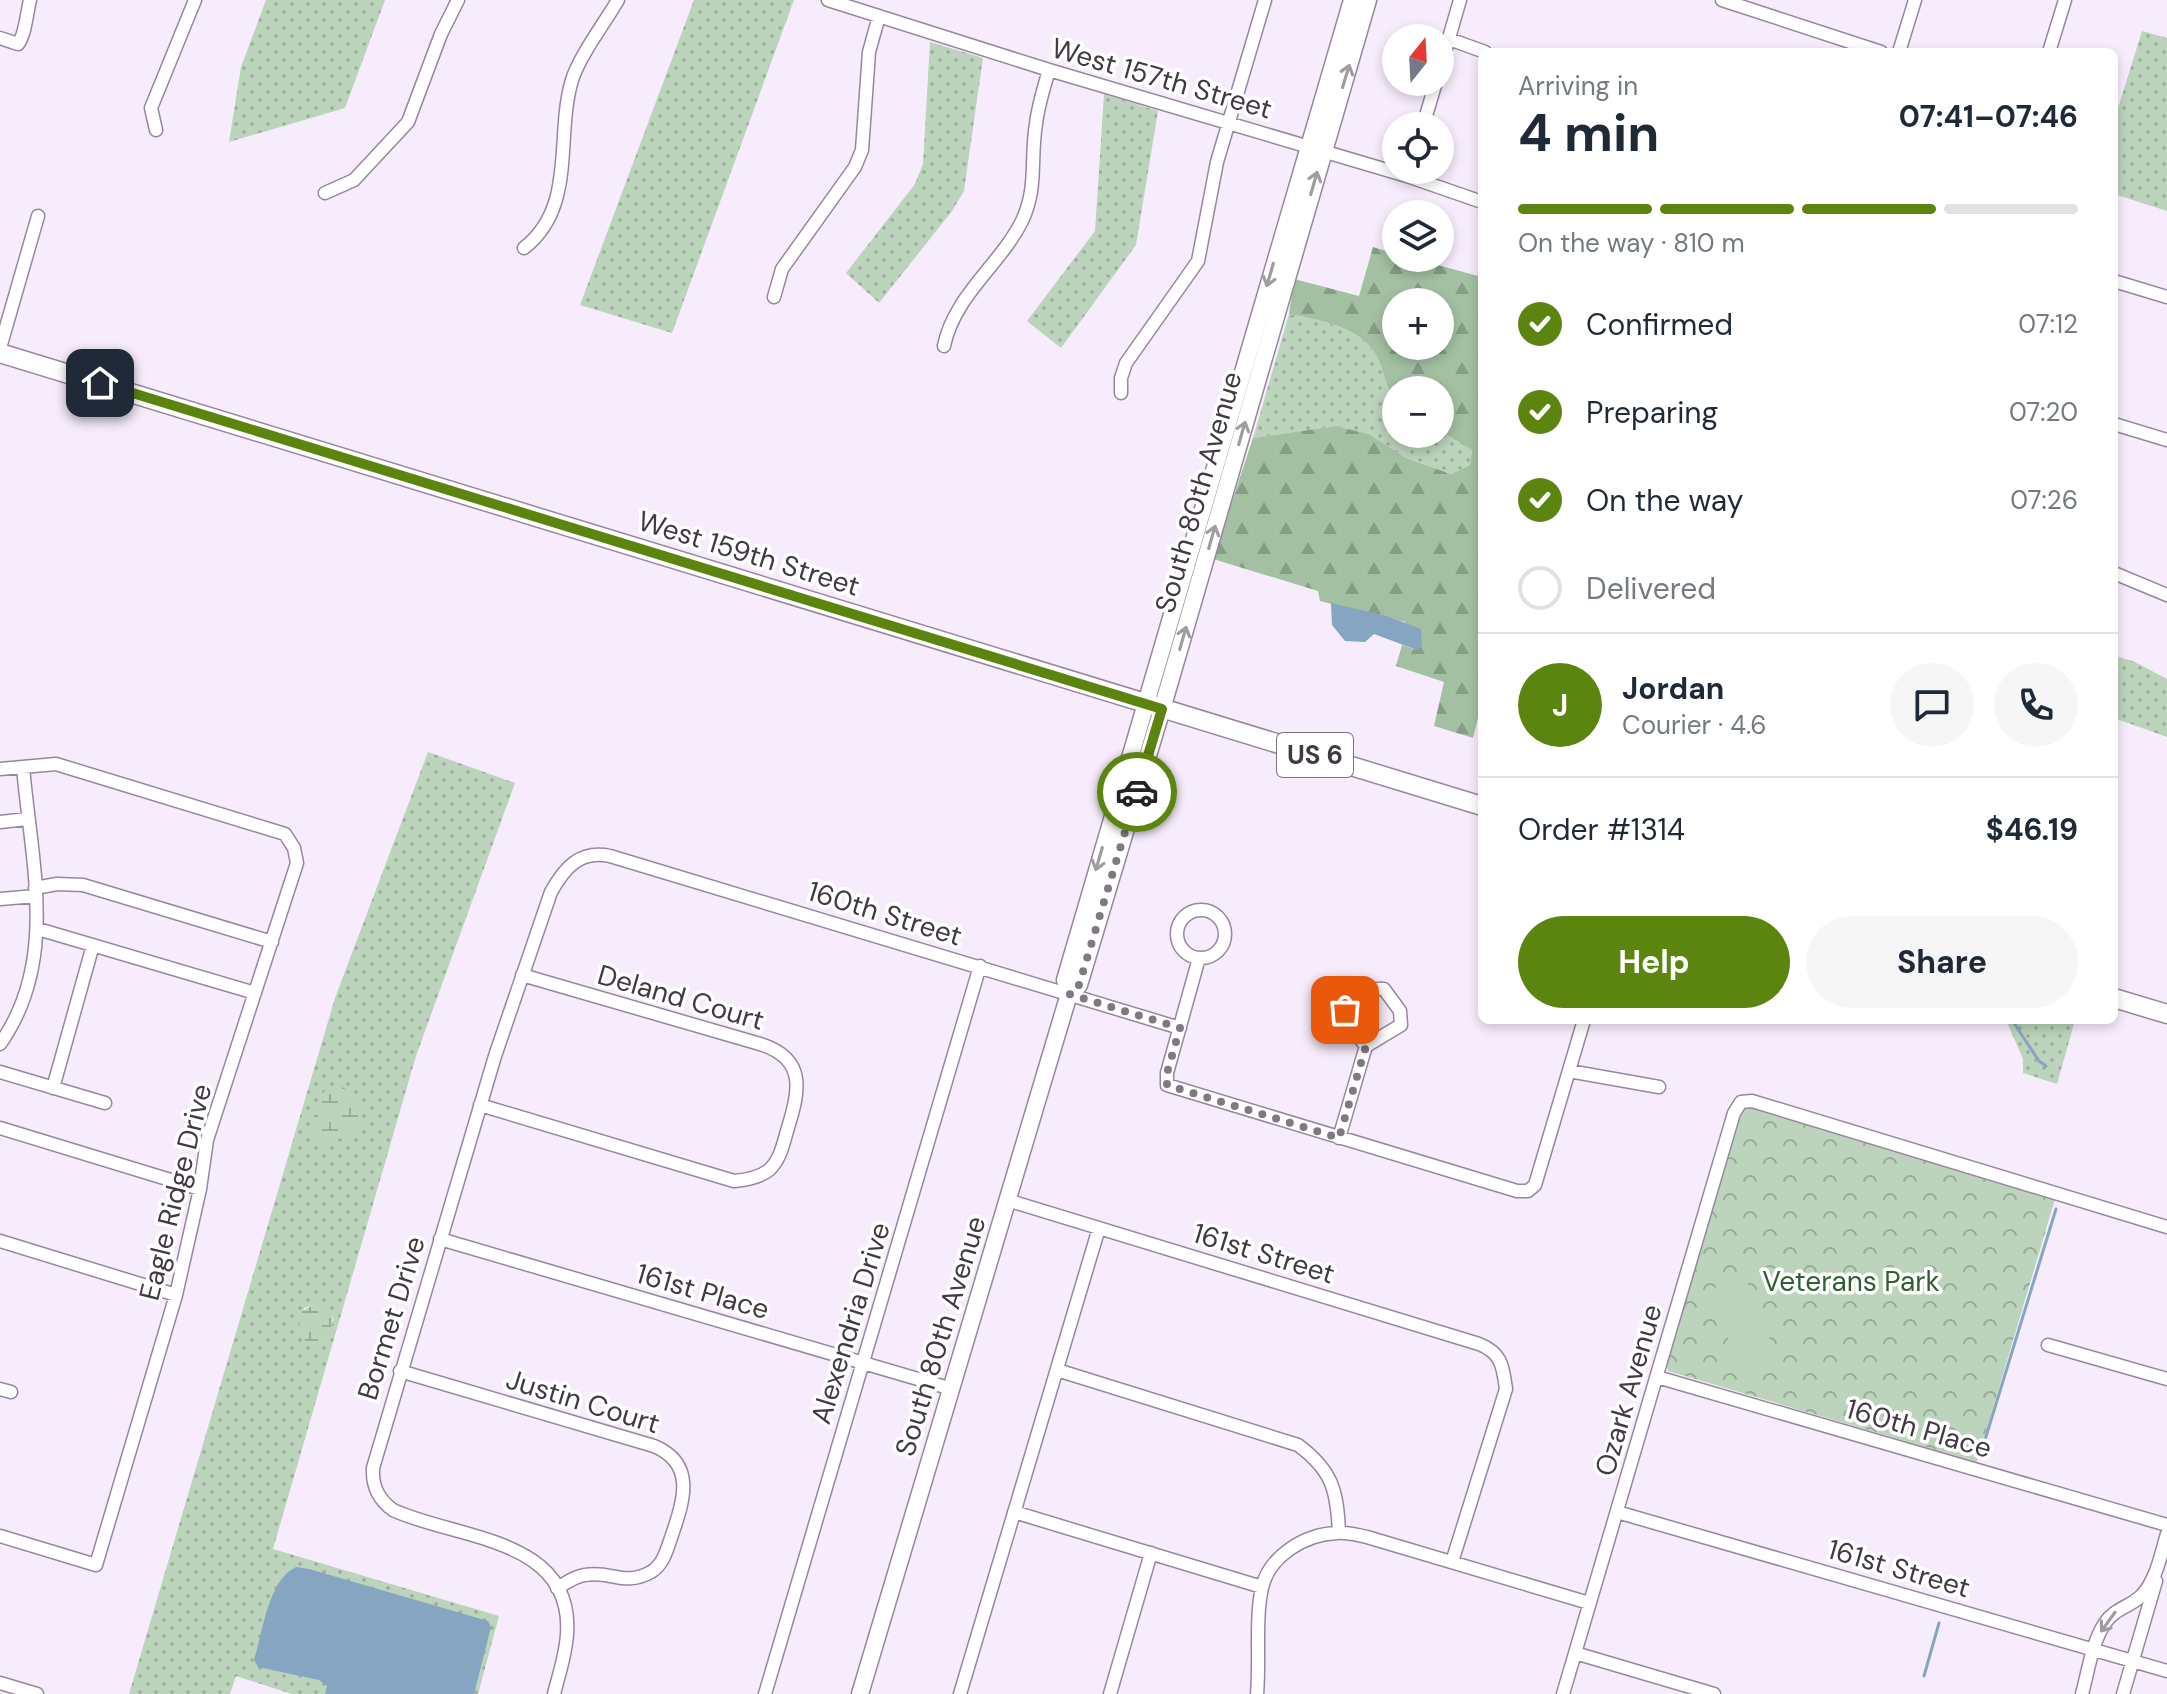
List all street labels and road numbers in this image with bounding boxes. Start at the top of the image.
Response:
street label: West 157th Street [1047,29,1276,128]
street label: South 80th Avenue [1146,367,1251,617]
street label: West 159th Street [634,502,864,605]
road number: US 6 [1277,733,1353,777]
street label: 160th Street [803,872,966,954]
street label: Deland Court [593,956,769,1039]
street label: Eagle Ridge Drive [131,1080,220,1304]
street label: South 80th Avenue [886,1212,995,1461]
street label: 161st Street [1189,1214,1339,1293]
street label: Alexendria Drive [802,1218,899,1428]
street label: Bormet Drive [349,1232,434,1404]
street label: 161st Place [632,1255,774,1328]
street label: Ozark Avenue [1586,1300,1671,1480]
street label: Justin Court [502,1361,664,1442]
street label: 160th Place [1842,1390,1996,1467]
street label: 161st Street [1823,1531,1974,1606]

